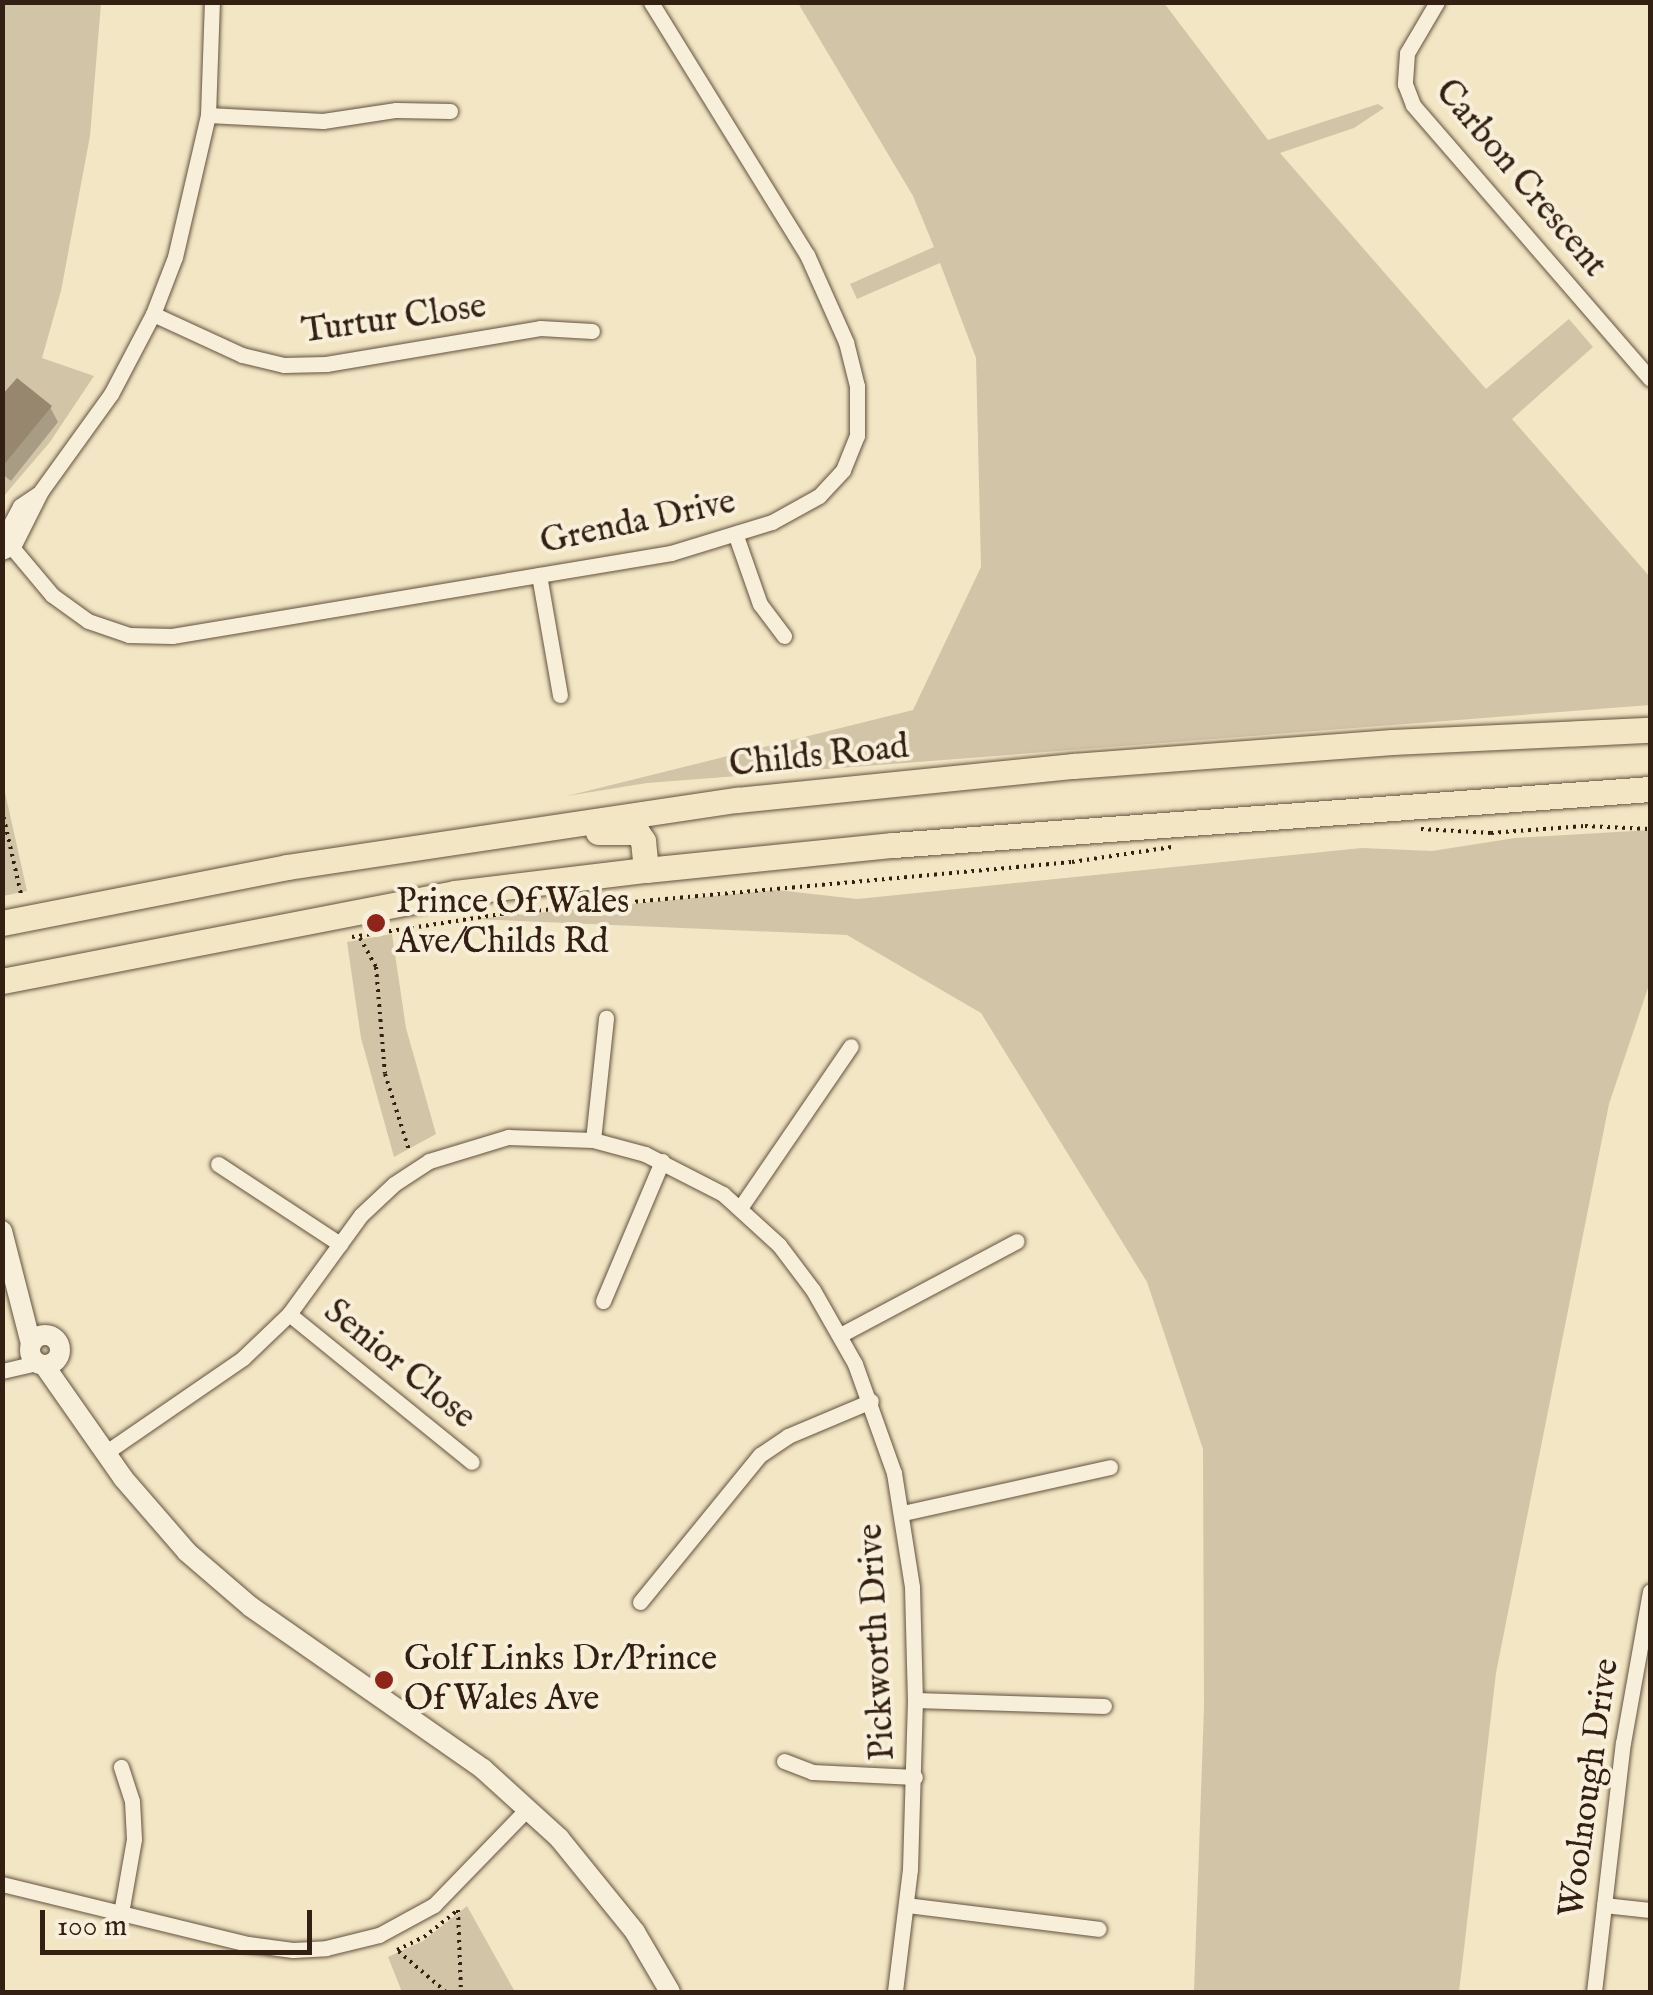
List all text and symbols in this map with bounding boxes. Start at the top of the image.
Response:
street label: Carbon Crescent [1425,72,1615,286]
street label: Turtur Close [299,286,489,354]
street label: Grenda Drive [537,482,739,564]
street label: Childs Road [727,727,911,787]
place label: Prince Of Wales Ave/Childs Rd [396,882,629,964]
marker: Prince Of Wales Ave/Childs Rd [365,912,387,934]
street label: Senior Close [315,1291,483,1439]
street label: Pickworth Drive [851,1523,905,1761]
place label: Golf Links Dr/Prince Of Wales Ave [404,1639,717,1721]
street label: Woolnough Drive [1551,1656,1629,1920]
marker: Golf Links Dr/Prince Of Wales Ave [373,1669,395,1691]
scale bar [45,1890,318,1952]
text: 100 m [57,1908,127,1946]

